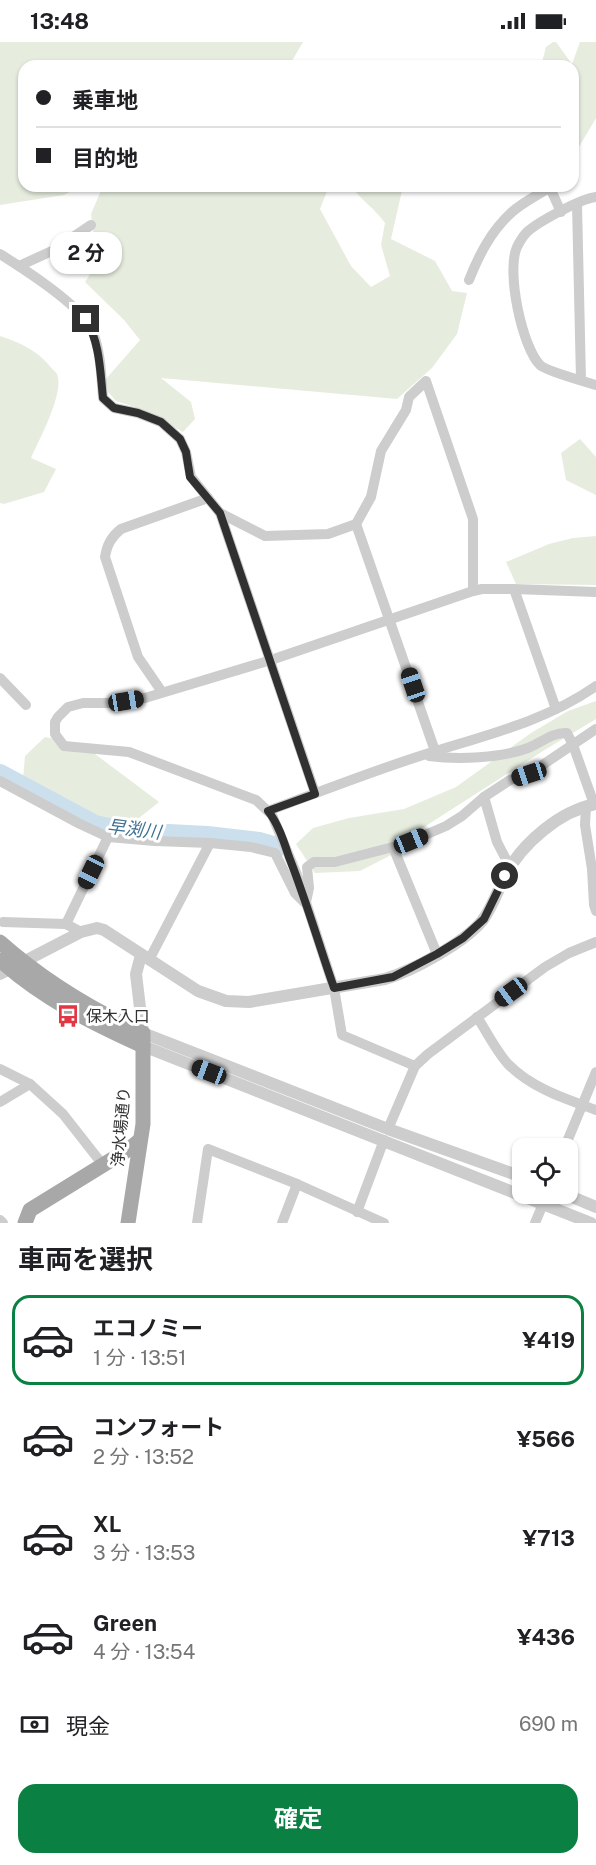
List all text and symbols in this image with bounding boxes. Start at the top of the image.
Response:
text: 13:48 [30,8,89,34]
text: 乗車地 [72,87,138,113]
text: 目的地 [72,145,138,171]
callout: 2 分 [50,232,122,274]
text: 2 分 [67,241,105,265]
route end [72,305,99,332]
car [399,665,427,705]
car [107,689,145,713]
car [509,760,549,788]
water label: 早渕川 [106,815,164,843]
car [391,826,431,856]
car [75,852,107,892]
route start [491,862,518,889]
car [491,974,531,1010]
bus stop icon: 保木入口 [55,1003,81,1029]
place label: 保木入口 [86,1007,150,1026]
car [189,1057,229,1087]
street label: 浄水場通り [108,1086,134,1168]
map controls [512,1138,578,1204]
button: locate [512,1138,578,1204]
text: 車両を選択 [18,1243,153,1275]
icon: car [21,1313,75,1367]
text: エコノミー [93,1315,203,1341]
text: ¥419 [522,1327,575,1353]
text: 1 分 · 13:51 [93,1346,186,1370]
icon: car [21,1412,75,1466]
text: コンフォート [93,1414,224,1440]
text: ¥566 [517,1426,575,1452]
text: 2 分 · 13:52 [93,1445,194,1469]
icon: car [21,1511,75,1565]
text: XL [93,1511,121,1537]
text: ¥713 [522,1525,575,1551]
text: 3 分 · 13:53 [93,1541,195,1565]
icon: car [21,1610,75,1664]
text: Green [93,1610,157,1636]
text: ¥436 [517,1624,575,1650]
text: 4 分 · 13:54 [93,1640,195,1664]
icon: cash [18,1708,51,1741]
text: 690 m [519,1712,578,1736]
text: 現金 [66,1713,110,1739]
button: 確定 [18,1784,578,1853]

